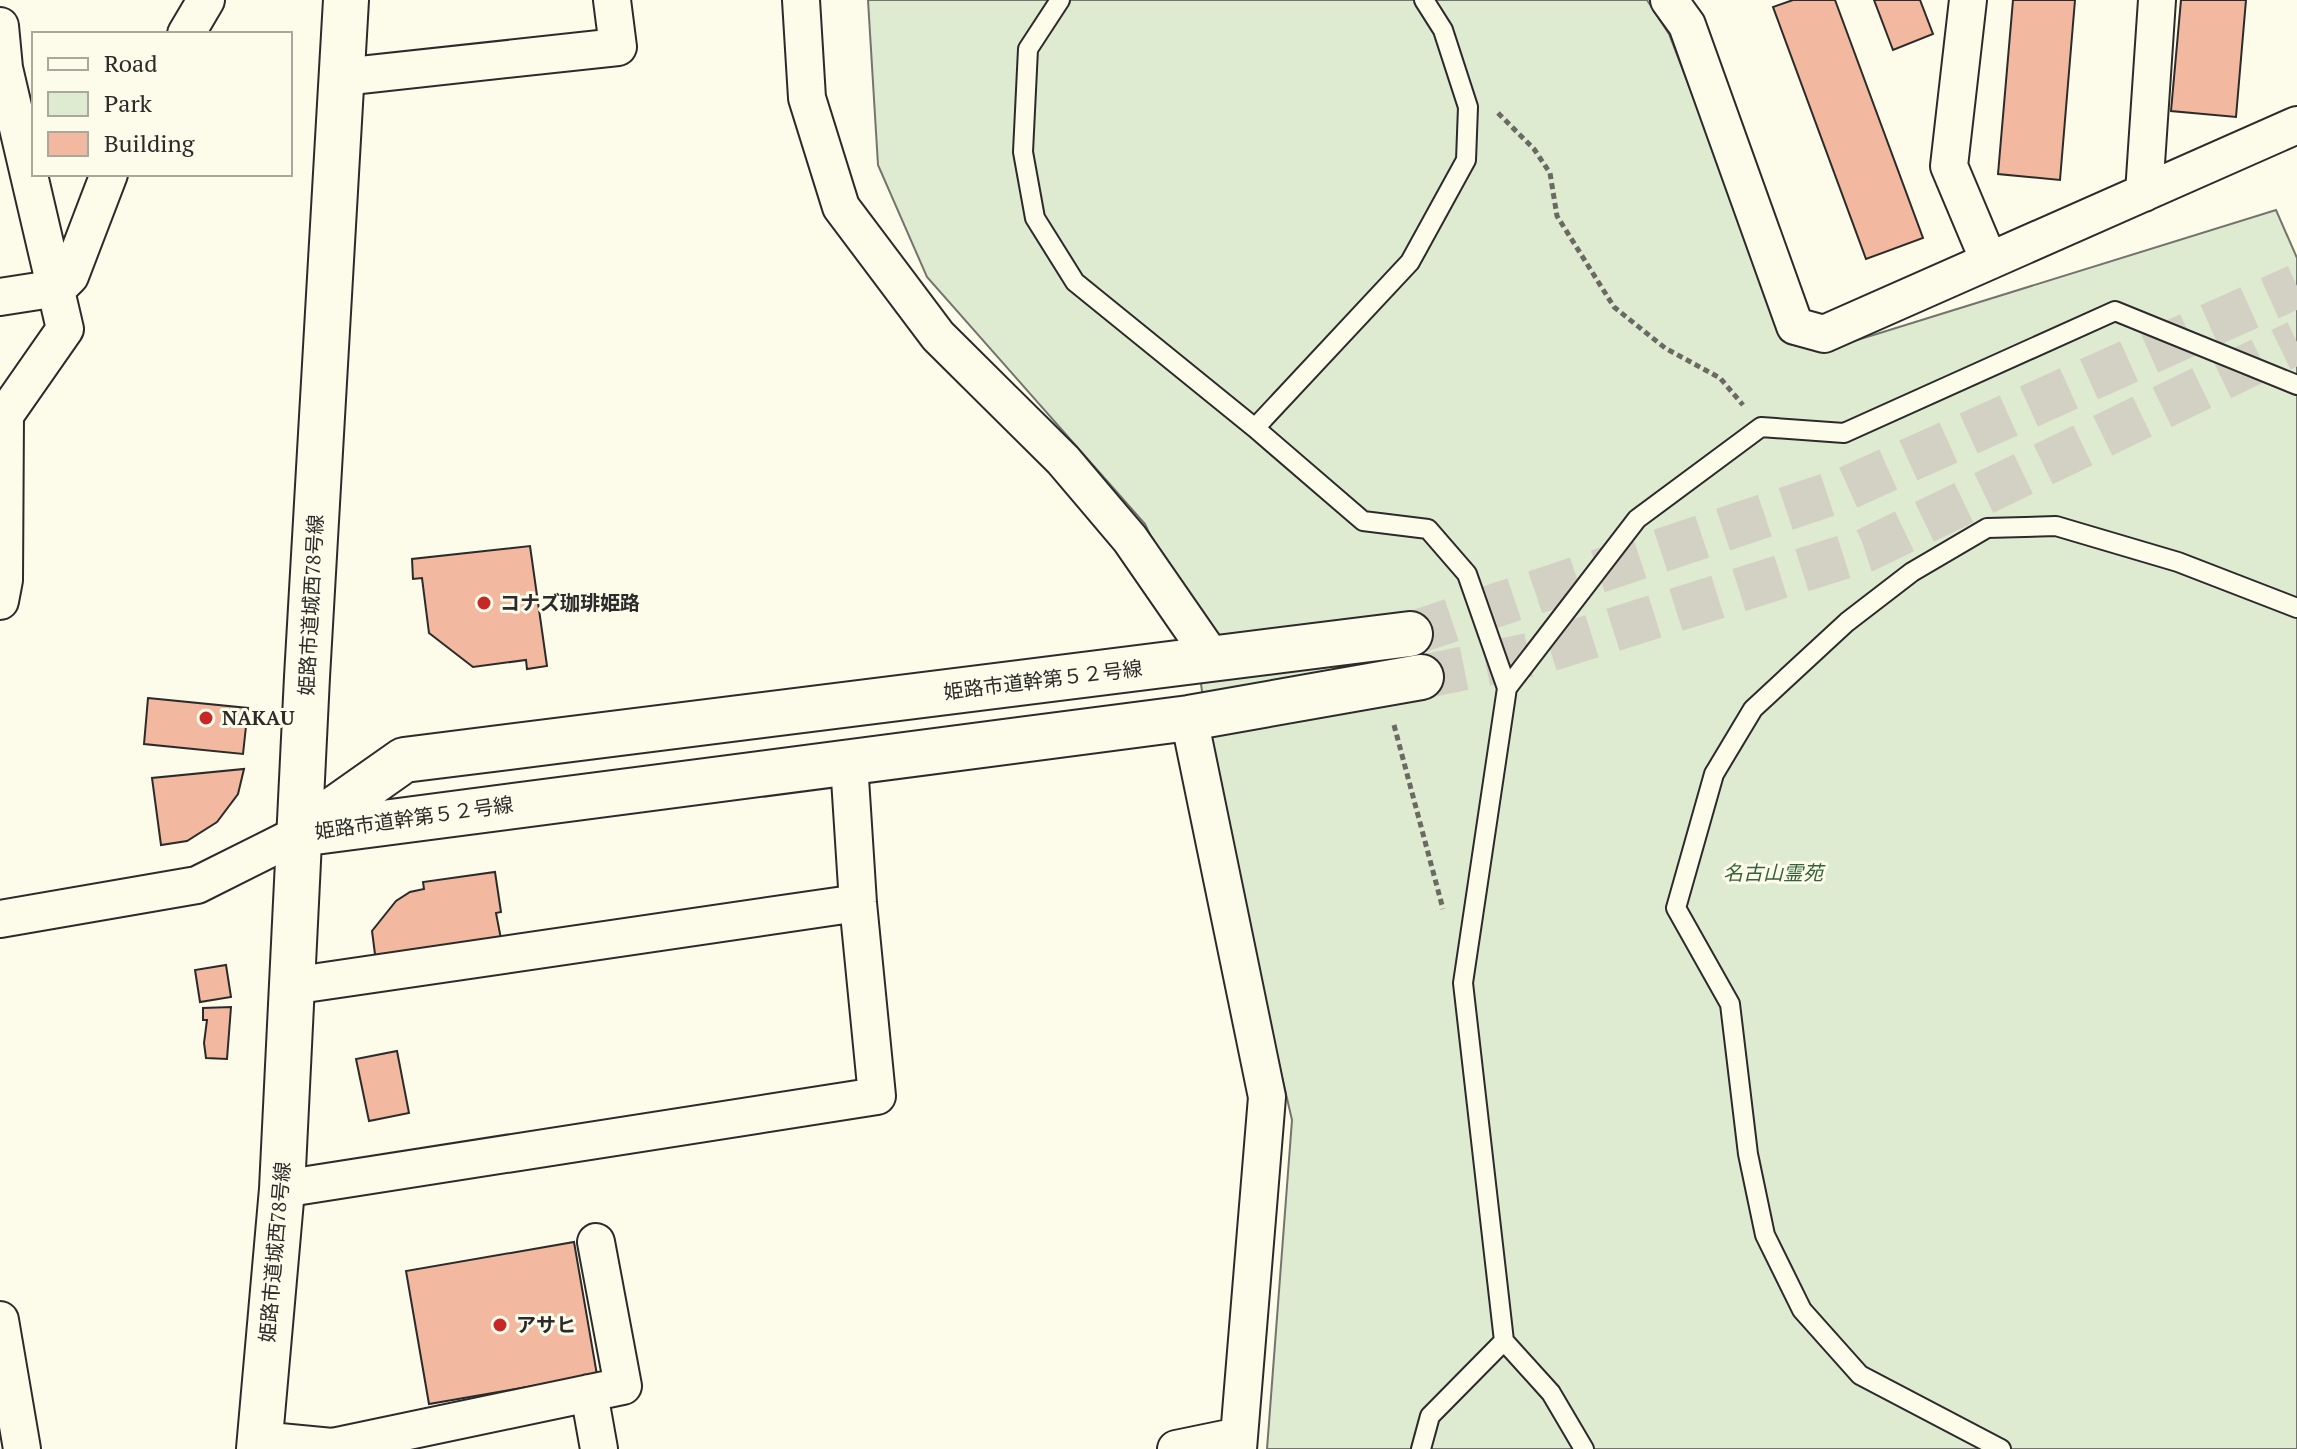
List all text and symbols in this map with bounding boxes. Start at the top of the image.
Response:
legend [32,32,292,176]
text: Road [104,47,158,79]
text: Park [104,87,153,119]
text: Building [104,127,195,159]
street label: 姫路市道城西78号線 [292,514,329,696]
place label: コナズ珈琲姫路 [500,589,640,616]
marker: コナズ珈琲姫路 [475,594,493,612]
street label: 姫路市道幹第５２号線 [942,654,1144,705]
place label: NAKAU [222,704,295,731]
marker: NAKAU [197,709,215,727]
street label: 姫路市道幹第５２号線 [313,790,515,845]
park label: 名古山霊苑 [1723,859,1826,886]
street label: 姫路市道城西78号線 [253,1160,296,1343]
place label: アサヒ [516,1311,576,1338]
marker: アサヒ [491,1316,509,1334]

